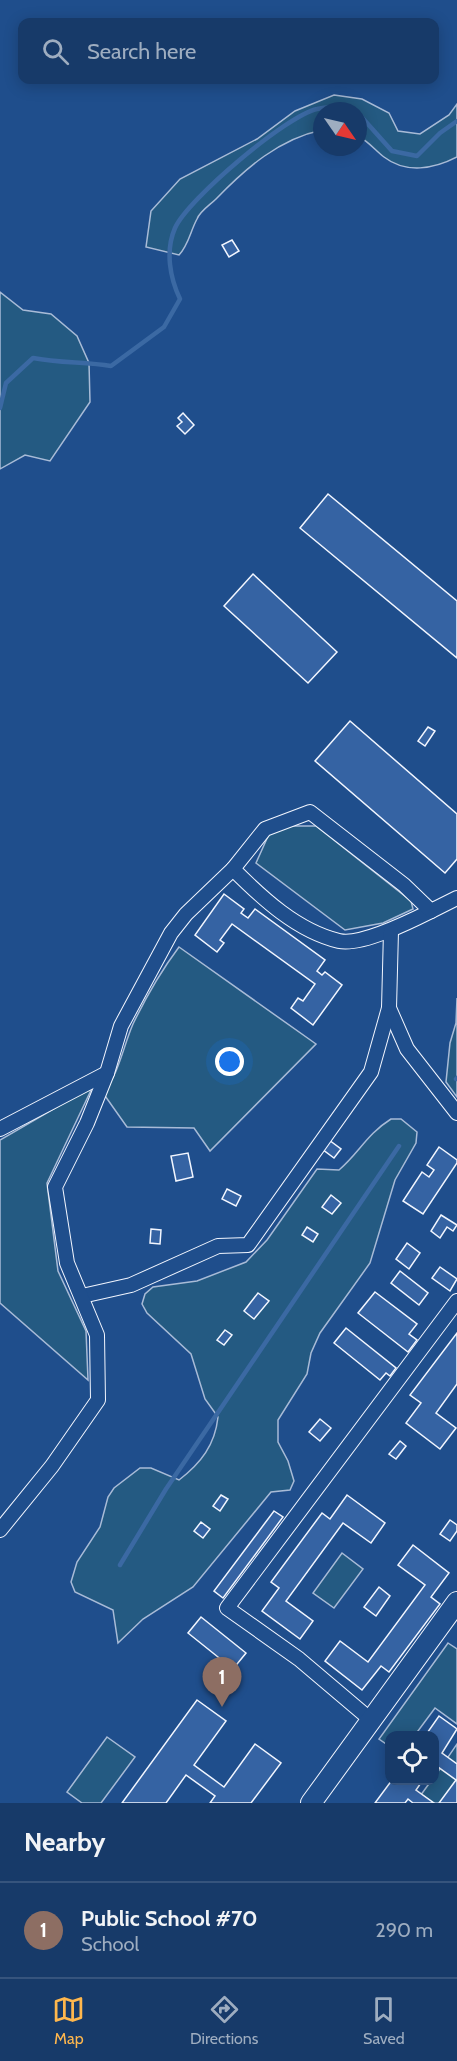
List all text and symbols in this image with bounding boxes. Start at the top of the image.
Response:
search box [18,18,439,84]
icon: search [39,35,72,68]
text: Search here [87,38,196,65]
north arrow [313,102,367,156]
your location [215,1047,244,1076]
pin: 1 [202,1658,242,1707]
map controls [385,1731,439,1785]
button: locate [385,1731,439,1785]
text: Nearby [24,1826,105,1858]
text: Public School #70 [81,1905,258,1932]
text: 1 [40,1918,47,1942]
text: 290 m [375,1918,433,1942]
text: School [81,1932,139,1956]
tab: Map [52,1993,85,2048]
tab: Directions [190,1993,258,2048]
tab: Saved [363,1993,405,2048]

